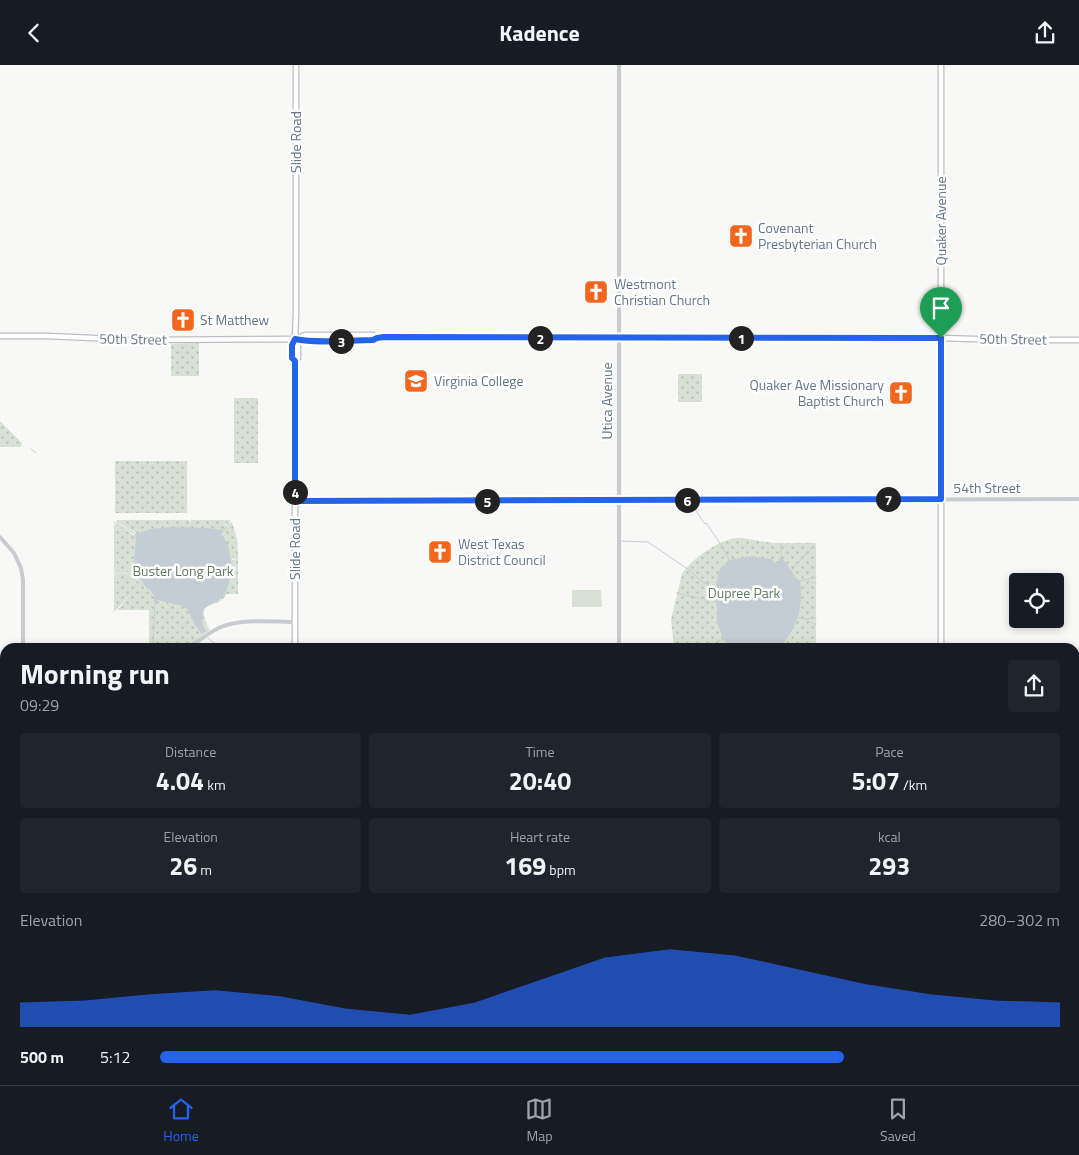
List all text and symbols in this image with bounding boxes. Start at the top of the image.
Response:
text: Kadence [499,16,580,50]
icon: back [20,19,48,47]
icon: share [1031,19,1059,47]
street label: Slide Road [285,111,306,173]
street label: Quaker Avenue [930,177,951,266]
place label: Covenant Presbyterian Church [758,217,877,254]
church icon: Covenant Presbyterian Church [728,223,754,249]
place label: Westmont Christian Church [614,273,710,310]
church icon: Westmont Christian Church [583,279,609,305]
pin [920,287,962,338]
icon: arrive [927,294,955,322]
church icon: St Matthew [170,307,196,333]
place label: St Matthew [200,309,270,330]
pin: 2 [528,325,552,351]
pin: 1 [728,325,754,351]
street label: 50th Street [99,327,167,350]
street label: 50th Street [979,327,1047,350]
text: 2 [537,328,544,349]
text: 1 [738,328,745,349]
pin: 3 [328,329,354,353]
text: 3 [338,331,345,352]
street label: Utica Avenue [596,363,617,440]
school or university icon: Virginia College [403,368,429,394]
place label: Virginia College [434,370,524,391]
place label: Quaker Ave Missionary Baptist Church [750,374,884,411]
church icon: Quaker Ave Missionary Baptist Church [888,380,914,406]
street label: 54th Street [953,477,1021,498]
pin: 4 [282,479,308,505]
text: 4 [292,482,299,503]
pin: 6 [674,487,700,513]
pin: 7 [876,487,900,511]
pin: 5 [474,489,500,513]
text: 7 [885,489,892,510]
text: 6 [684,490,691,511]
text: 5 [484,491,491,512]
street label: Slide Road [284,518,305,580]
place label: West Texas District Council [458,533,546,570]
church icon: West Texas District Council [427,539,453,565]
park label: Buster Long Park [132,560,234,581]
map controls [1009,573,1064,628]
button: locate [1009,573,1064,628]
park label: Dupree Park [708,582,781,603]
text: Morning run [20,652,170,695]
button: share [1008,660,1060,712]
text: 09:29 [20,693,59,717]
text: Distance [165,741,216,762]
text: Time [525,741,555,762]
text: Pace [875,741,904,762]
text: 4.04 [156,762,204,800]
text: 20:40 [509,762,571,800]
text: 5:07 [851,762,900,800]
text: km [204,774,226,795]
text: /km [900,774,927,795]
text: Elevation [163,826,218,847]
text: Heart rate [510,826,570,847]
text: kcal [878,826,901,847]
text: 26 [169,847,197,885]
text: 169 [504,847,546,885]
text: 293 [868,847,910,885]
text: m [197,859,212,880]
text: bpm [546,859,576,880]
text: Elevation [20,908,82,932]
text: 280–302 m [979,908,1060,932]
text: 500 m [20,1045,64,1069]
text: 5:12 [100,1045,130,1069]
tab: Home [163,1095,199,1146]
tab: Map [525,1095,553,1146]
tab: Saved [880,1095,916,1146]

